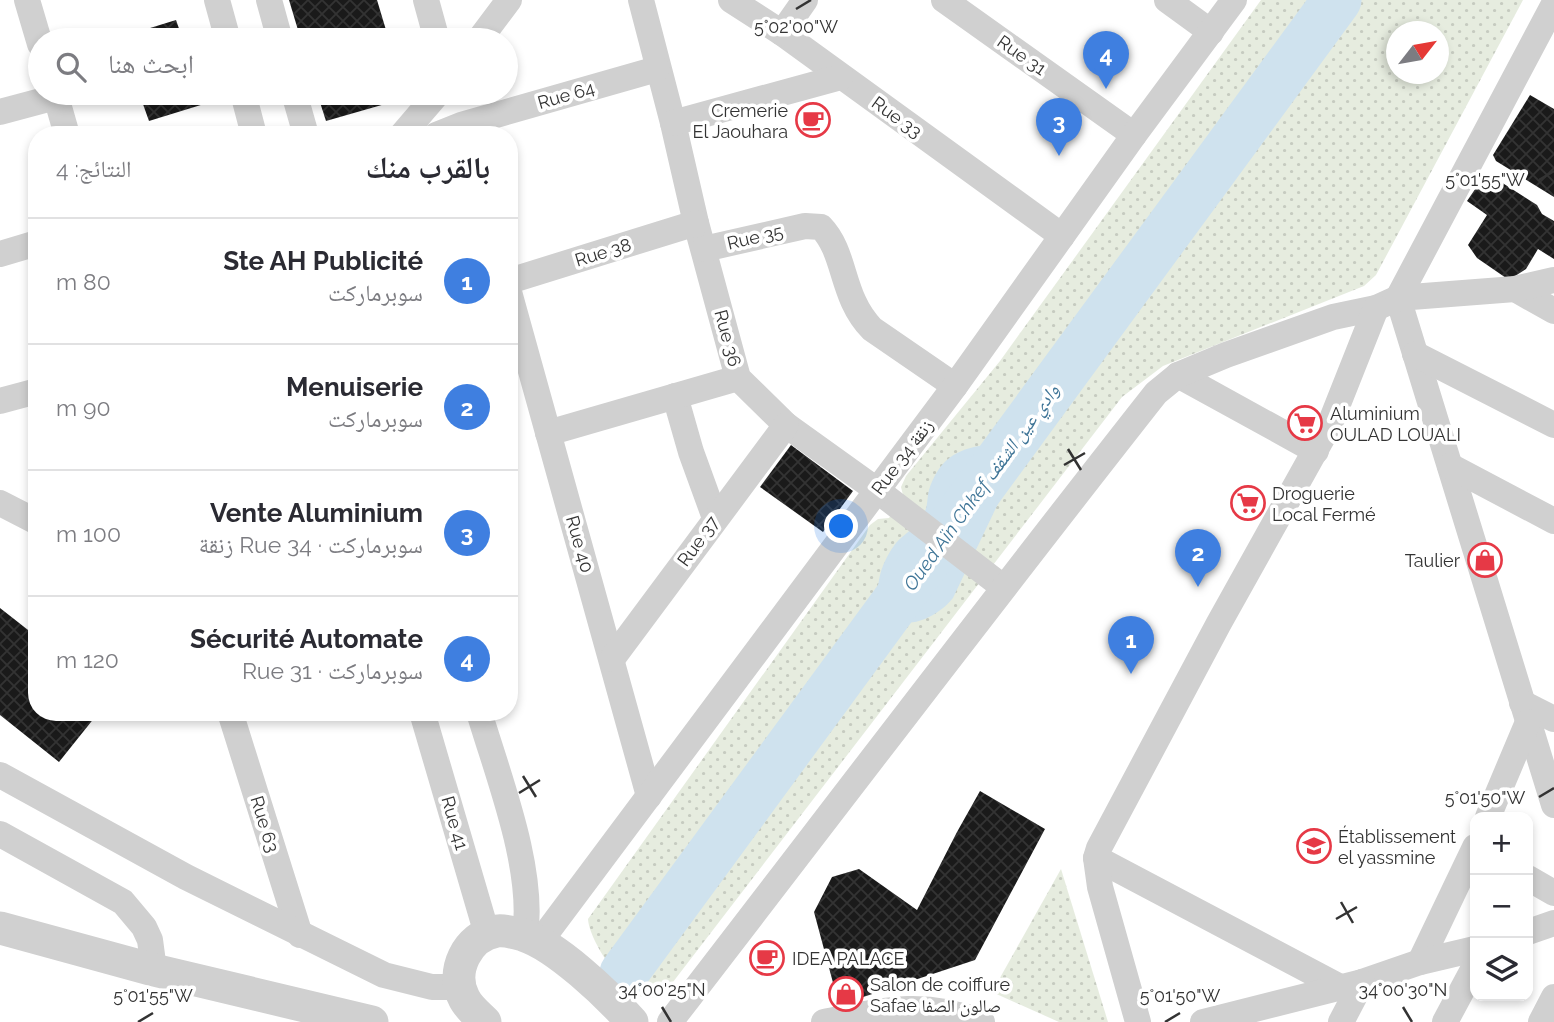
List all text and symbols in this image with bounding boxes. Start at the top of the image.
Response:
text: 5°02'00"W [754,16,838,37]
north arrow [1386,21,1449,84]
search box [28,28,518,105]
street label: Rue 31 [994,31,1051,79]
pin: 4 [1083,31,1129,89]
icon: search [52,48,90,86]
text: ابحث هنا [108,49,194,79]
street label: Rue 64 [535,77,597,113]
street label: Rue 33 [868,92,926,142]
pin: 3 [1036,98,1082,156]
place label: Cremerie El Jaouhara [692,100,788,142]
cafe icon: Cremerie El Jaouhara [794,101,832,139]
text: بالقرب منك [366,150,490,185]
text: النتائج: 4 [56,155,132,182]
text: 5°01'55"W [1445,169,1525,190]
street label: Rue 35 [725,220,785,254]
street label: Rue 38 [572,234,634,270]
text: Ste AH Publicité [223,246,423,276]
text: 80 m [56,268,111,295]
text: 1 [461,268,473,295]
text: سوبرماركت [328,279,423,306]
street label: Rue 36 [710,307,746,369]
text: Menuiserie [286,372,423,402]
water label: Oued Aïn Chkef وادي عين الشقف [899,379,1067,597]
text: 90 m [56,394,111,421]
text: 2 [461,394,474,421]
place label: Aluminium OULAD LOUALI [1330,403,1461,445]
supermarket icon: Aluminium OULAD LOUALI [1286,404,1324,442]
text: سوبرماركت [328,405,423,432]
street label: Rue 34 زنقة [867,415,937,499]
place label: Droguerie Local Fermé [1272,483,1376,525]
supermarket icon: Droguerie Local Fermé [1229,484,1267,522]
text: Vente Aluminium [210,498,423,528]
your location [824,509,858,543]
street label: Rue 37 [673,512,723,570]
street label: Rue 40 [562,513,598,575]
text: 100 m [56,520,121,547]
text: 3 [461,520,473,547]
pin: 2 [1175,529,1221,587]
text: سوبرماركت · Rue 34 زنقة [199,531,423,558]
shop icon: Taulier [1466,541,1504,579]
place label: Taulier [1405,550,1461,571]
pin: 1 [1108,616,1154,674]
text: Sécurité Automate [190,624,423,654]
text: 120 m [56,646,119,673]
text: 4 [460,646,474,673]
text: سوبرماركت · Rue 31 [242,657,423,684]
text: 5°01'50"W [1445,787,1526,808]
street label: Rue 63 [246,793,284,855]
street label: Rue 41 [437,794,473,853]
map controls [1470,812,1533,1001]
button: + [1470,812,1533,875]
place label: Établissement el yassmine [1338,825,1456,868]
school or university icon: Établissement el yassmine [1295,827,1333,865]
button: − [1470,875,1533,938]
button: layers [1470,938,1533,1001]
cafe icon: IDEA PALACE [748,939,786,977]
place label: IDEA PALACE [792,948,905,969]
place label: Salon de coiffure Safae صالون الصفا [870,974,1010,1017]
shop icon: Salon de coiffure Safae صالون الصفا [827,975,865,1013]
text: 34°00'25"N [618,979,706,1000]
text: 34°00'30"N [1359,979,1447,1000]
text: 5°01'55"W [113,985,193,1006]
text: 5°01'50"W [1140,985,1221,1006]

